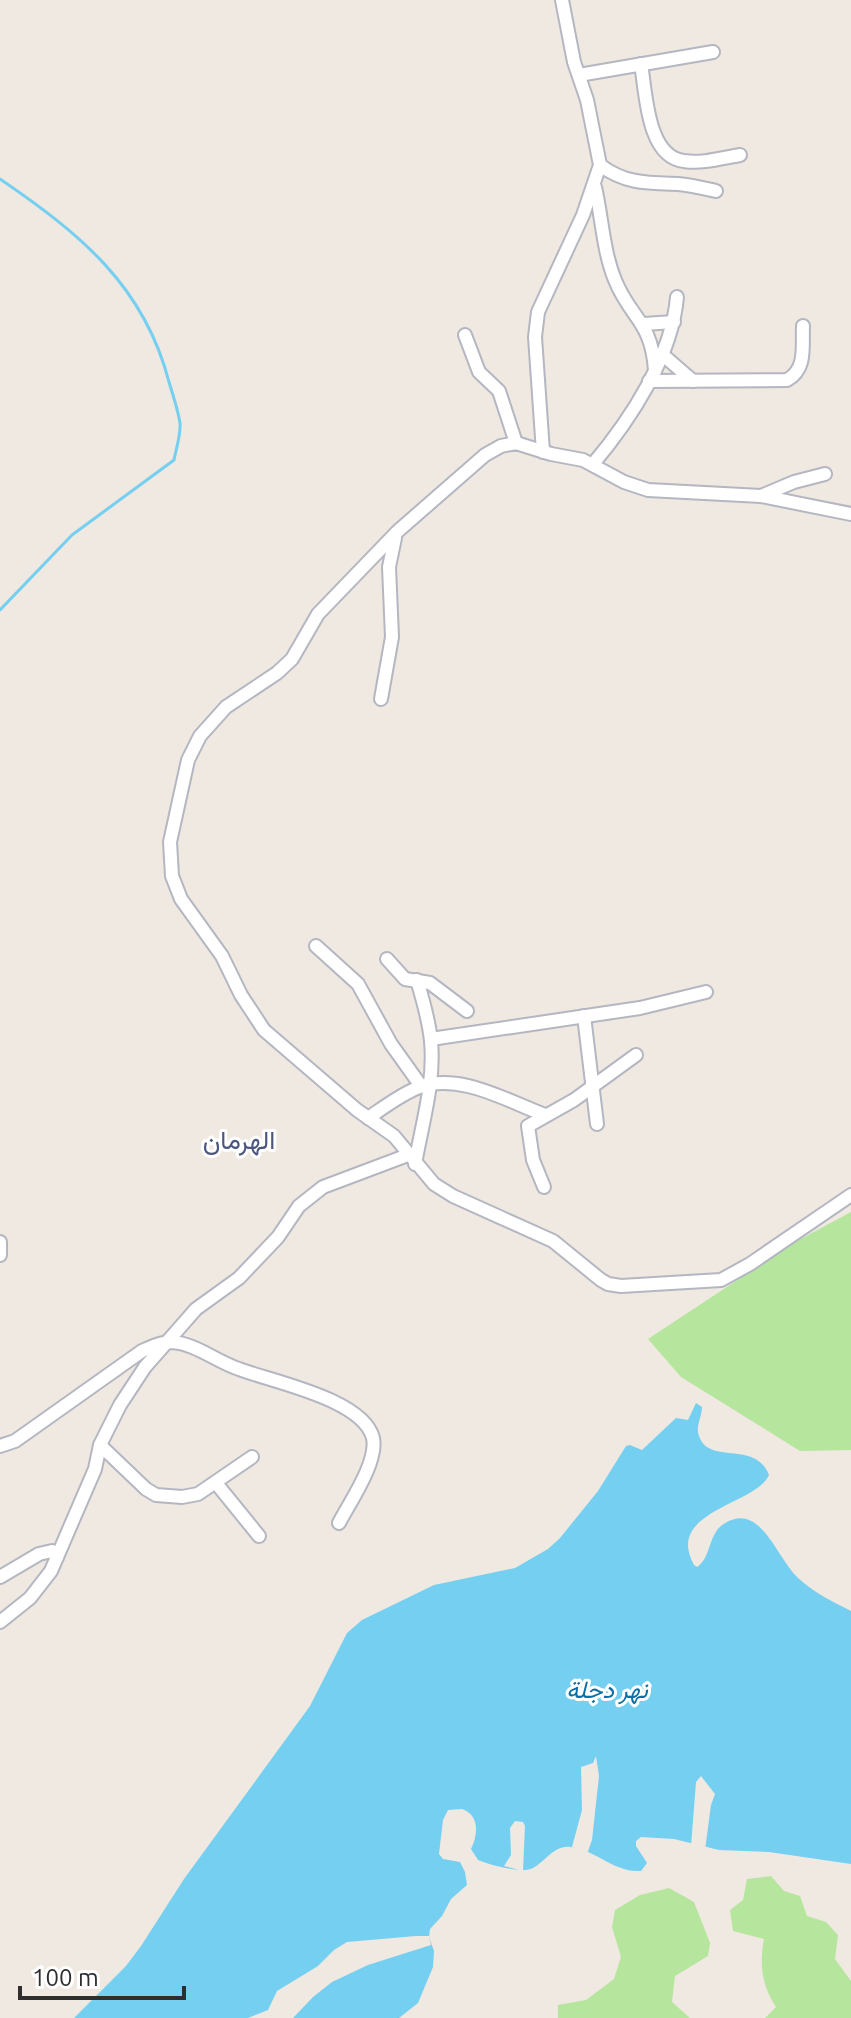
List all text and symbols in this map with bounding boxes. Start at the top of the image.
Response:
district label: الهرمان [203,1125,275,1156]
water label: نهر دجلة [566,1676,649,1705]
scale bar [20,1950,184,2000]
text: 100 m [32,1964,99,1991]

